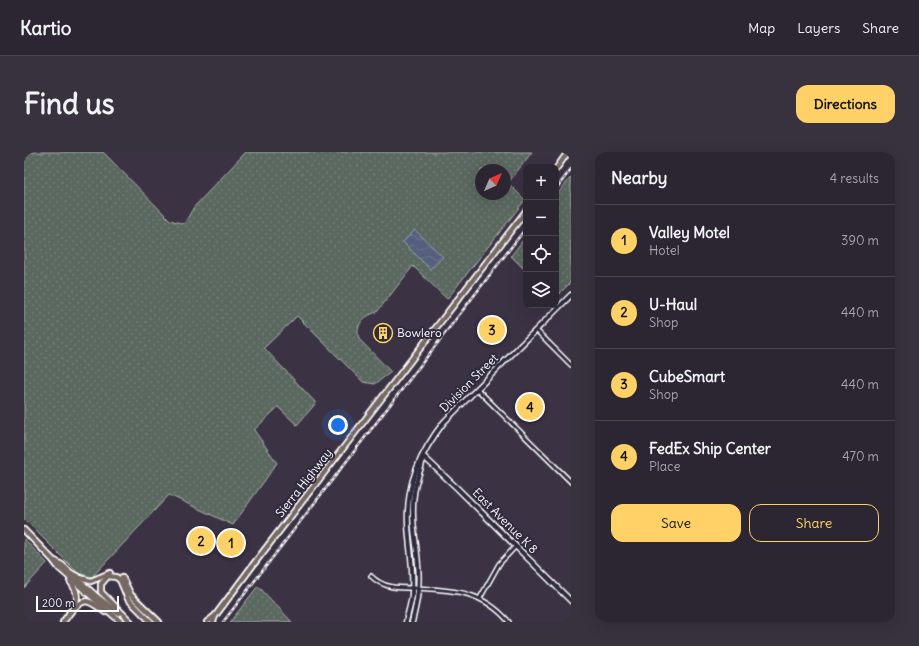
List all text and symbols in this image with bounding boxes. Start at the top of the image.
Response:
text: Kartio [20,16,72,40]
text: Map [748,19,775,37]
text: Layers [797,19,840,37]
text: Share [862,19,899,37]
button: Directions [796,85,895,123]
text: Find us [24,86,115,122]
north arrow [475,164,511,200]
map controls [523,164,559,308]
button: + [523,164,559,200]
text: Nearby [611,167,667,189]
text: 4 results [830,170,879,187]
button: − [523,200,559,236]
text: Valley Motel [649,223,730,242]
text: 1 [621,232,627,249]
text: 390 m [841,232,879,249]
button: locate [523,236,559,272]
text: Hotel [649,242,680,259]
button: layers [523,272,559,308]
text: U-Haul [649,295,697,314]
text: 2 [620,304,628,321]
text: 440 m [841,304,879,321]
text: Shop [649,314,678,331]
pin: 3 [479,315,505,345]
building icon: Bowlero [372,322,394,344]
place label: Bowlero [397,325,442,340]
street label: Division Street [436,350,501,415]
text: CubeSmart [649,367,725,386]
text: 3 [620,376,628,393]
text: 440 m [841,376,879,393]
text: Shop [649,386,678,403]
pin: 4 [517,392,543,422]
your location [328,415,348,435]
text: FedEx Ship Center [649,439,771,458]
street label: Sierra Highway [272,445,335,520]
text: 4 [620,448,628,465]
text: 470 m [842,448,879,465]
text: Place [649,458,680,475]
street label: East Avenue K 8 [470,485,541,557]
button: Save [611,504,741,542]
button: Share [749,504,879,542]
pin: 2 [188,526,214,556]
pin: 1 [218,528,244,558]
scale bar [36,594,119,613]
text: 200 m [42,596,75,610]

